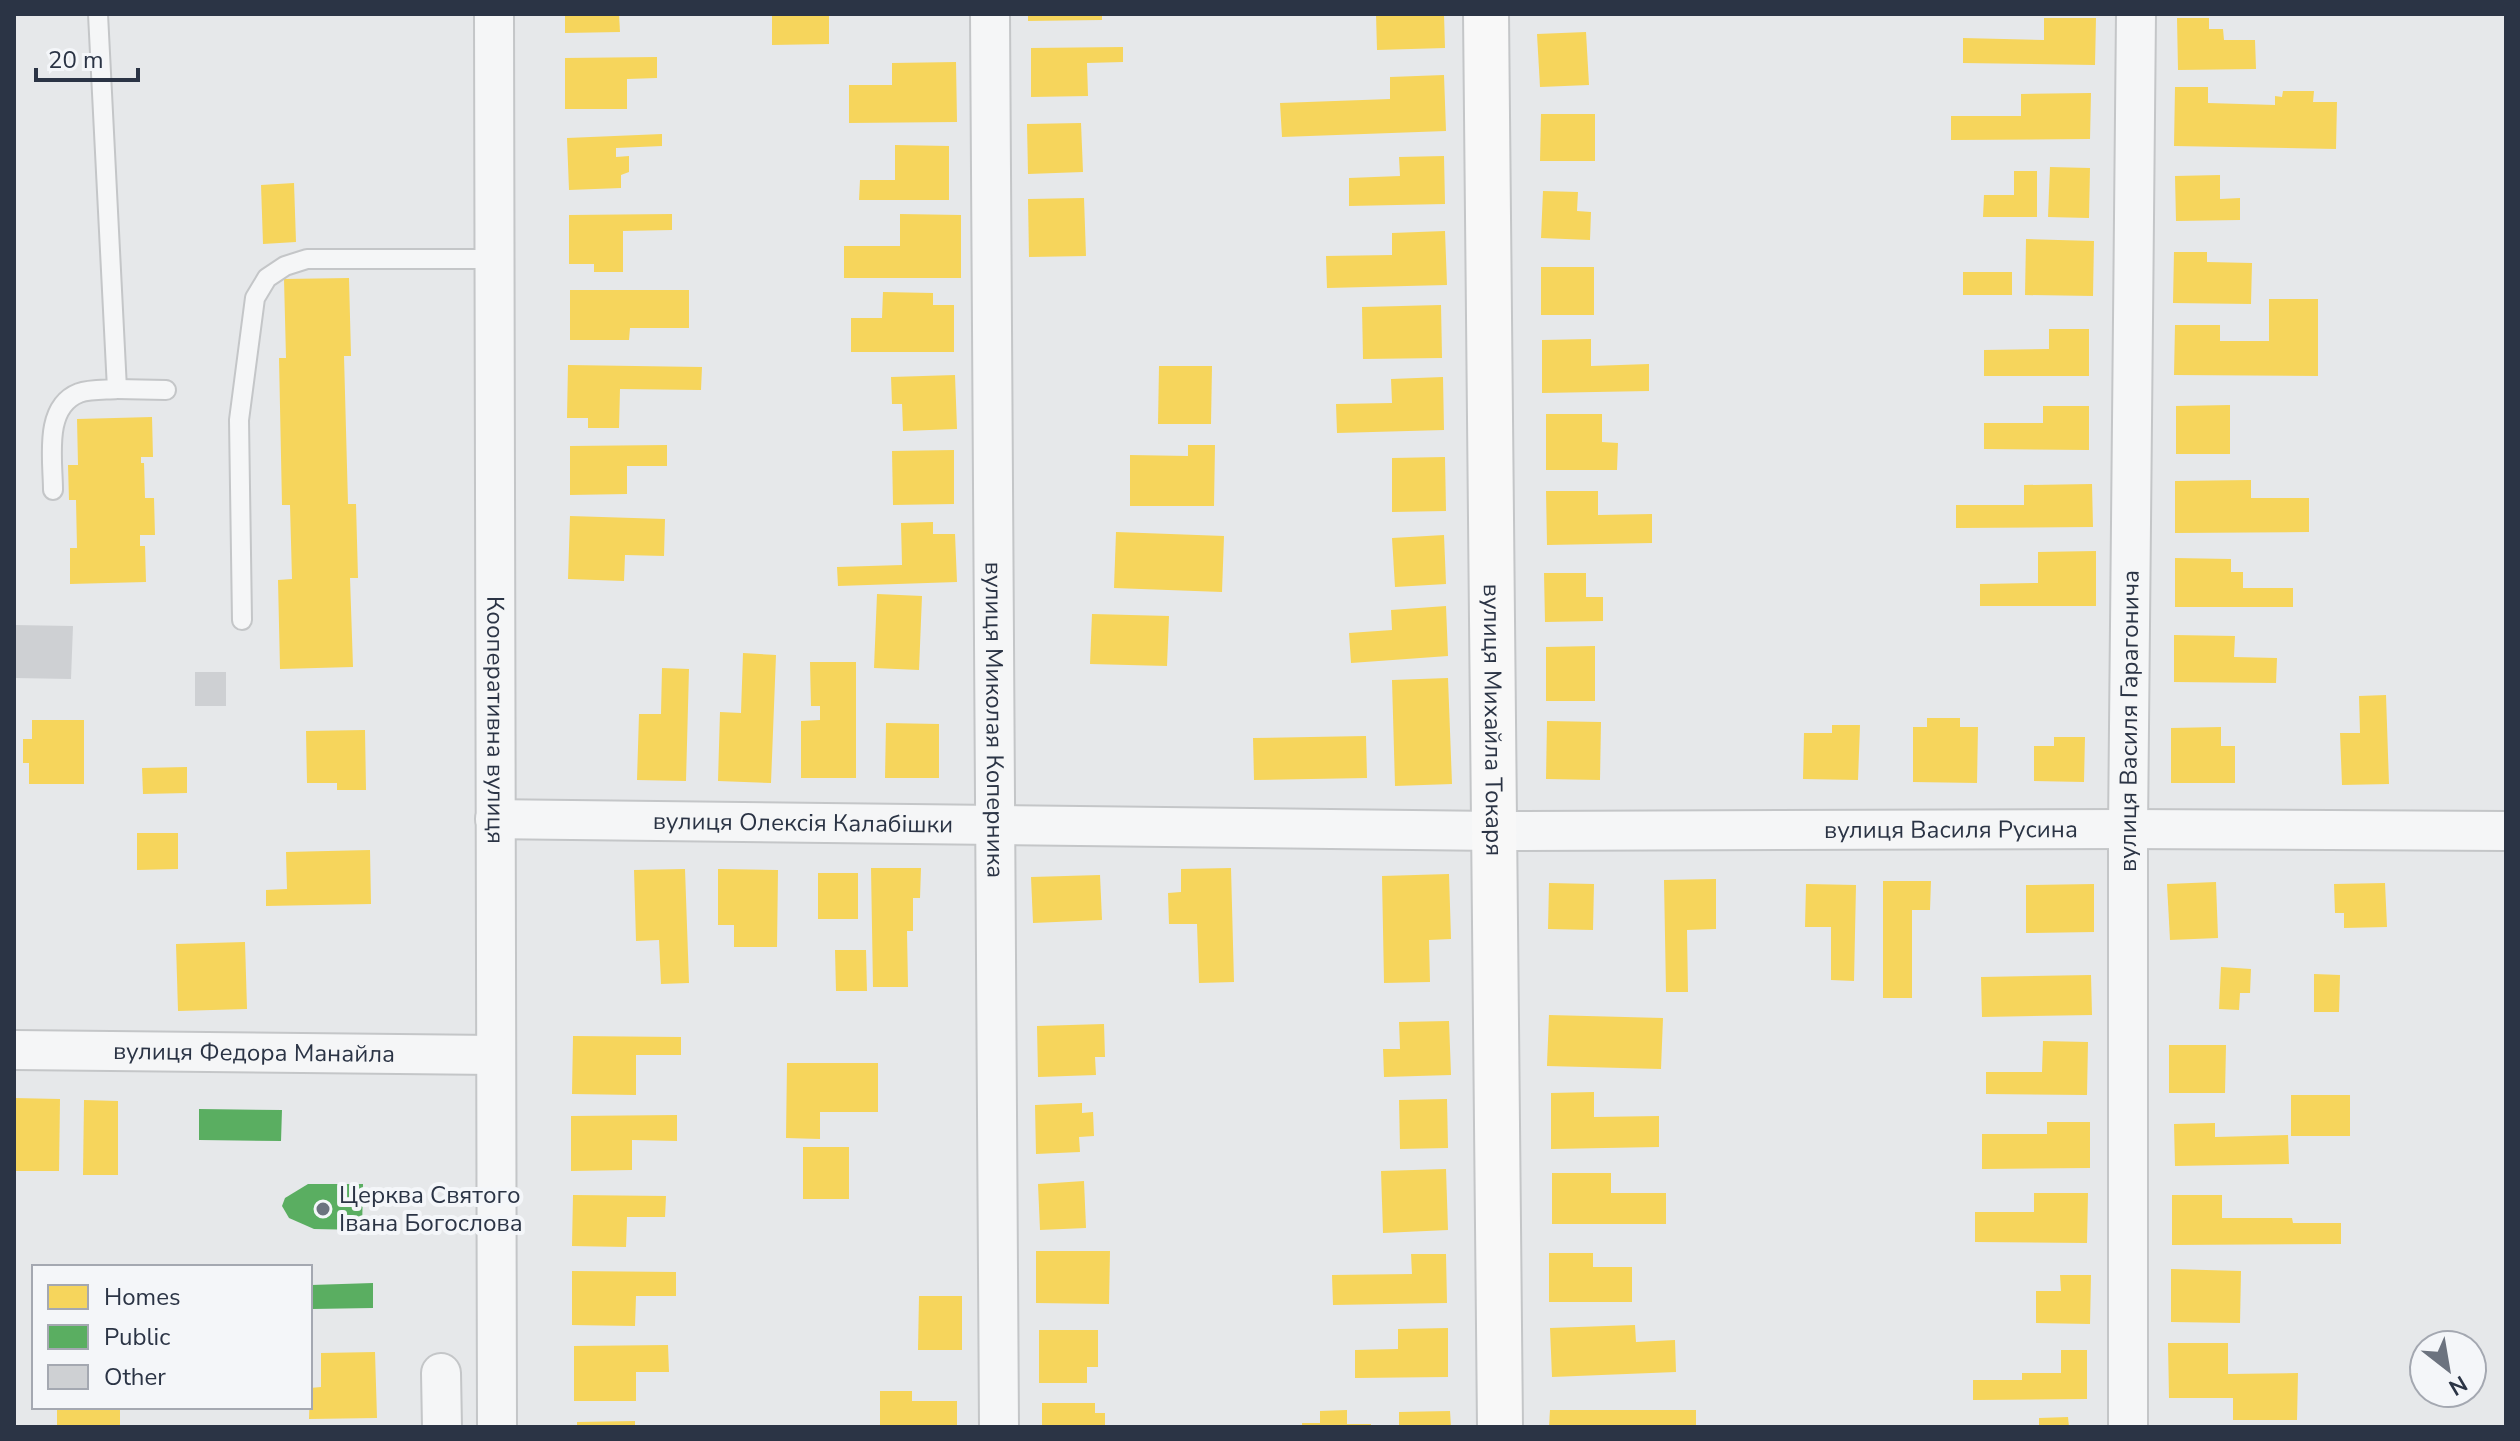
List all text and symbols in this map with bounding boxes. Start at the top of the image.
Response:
scale bar [36,32,138,82]
text: 20 m [48,44,104,76]
street label: вулиця Миколая Коперника [977,562,1012,878]
street label: вулиця Василя Гарагонича [2112,570,2147,872]
street label: вулиця Михайла Токаря [1476,584,1510,856]
street label: Кооперативна вулиця [479,596,512,844]
street label: вулиця Олексія Калабішки [653,805,953,841]
street label: вулиця Василя Русина [1824,813,2078,846]
street label: вулиця Федора Манайла [113,1035,395,1070]
place label: Церква Святого Івана Богослова [339,1179,523,1239]
marker: Церква Святого Івана Богослова [314,1200,332,1218]
legend [32,1265,312,1409]
text: Homes [104,1281,180,1313]
text: Public [104,1321,170,1353]
north arrow [2408,1329,2488,1409]
text: Other [104,1361,166,1393]
text: N [2443,1368,2473,1402]

